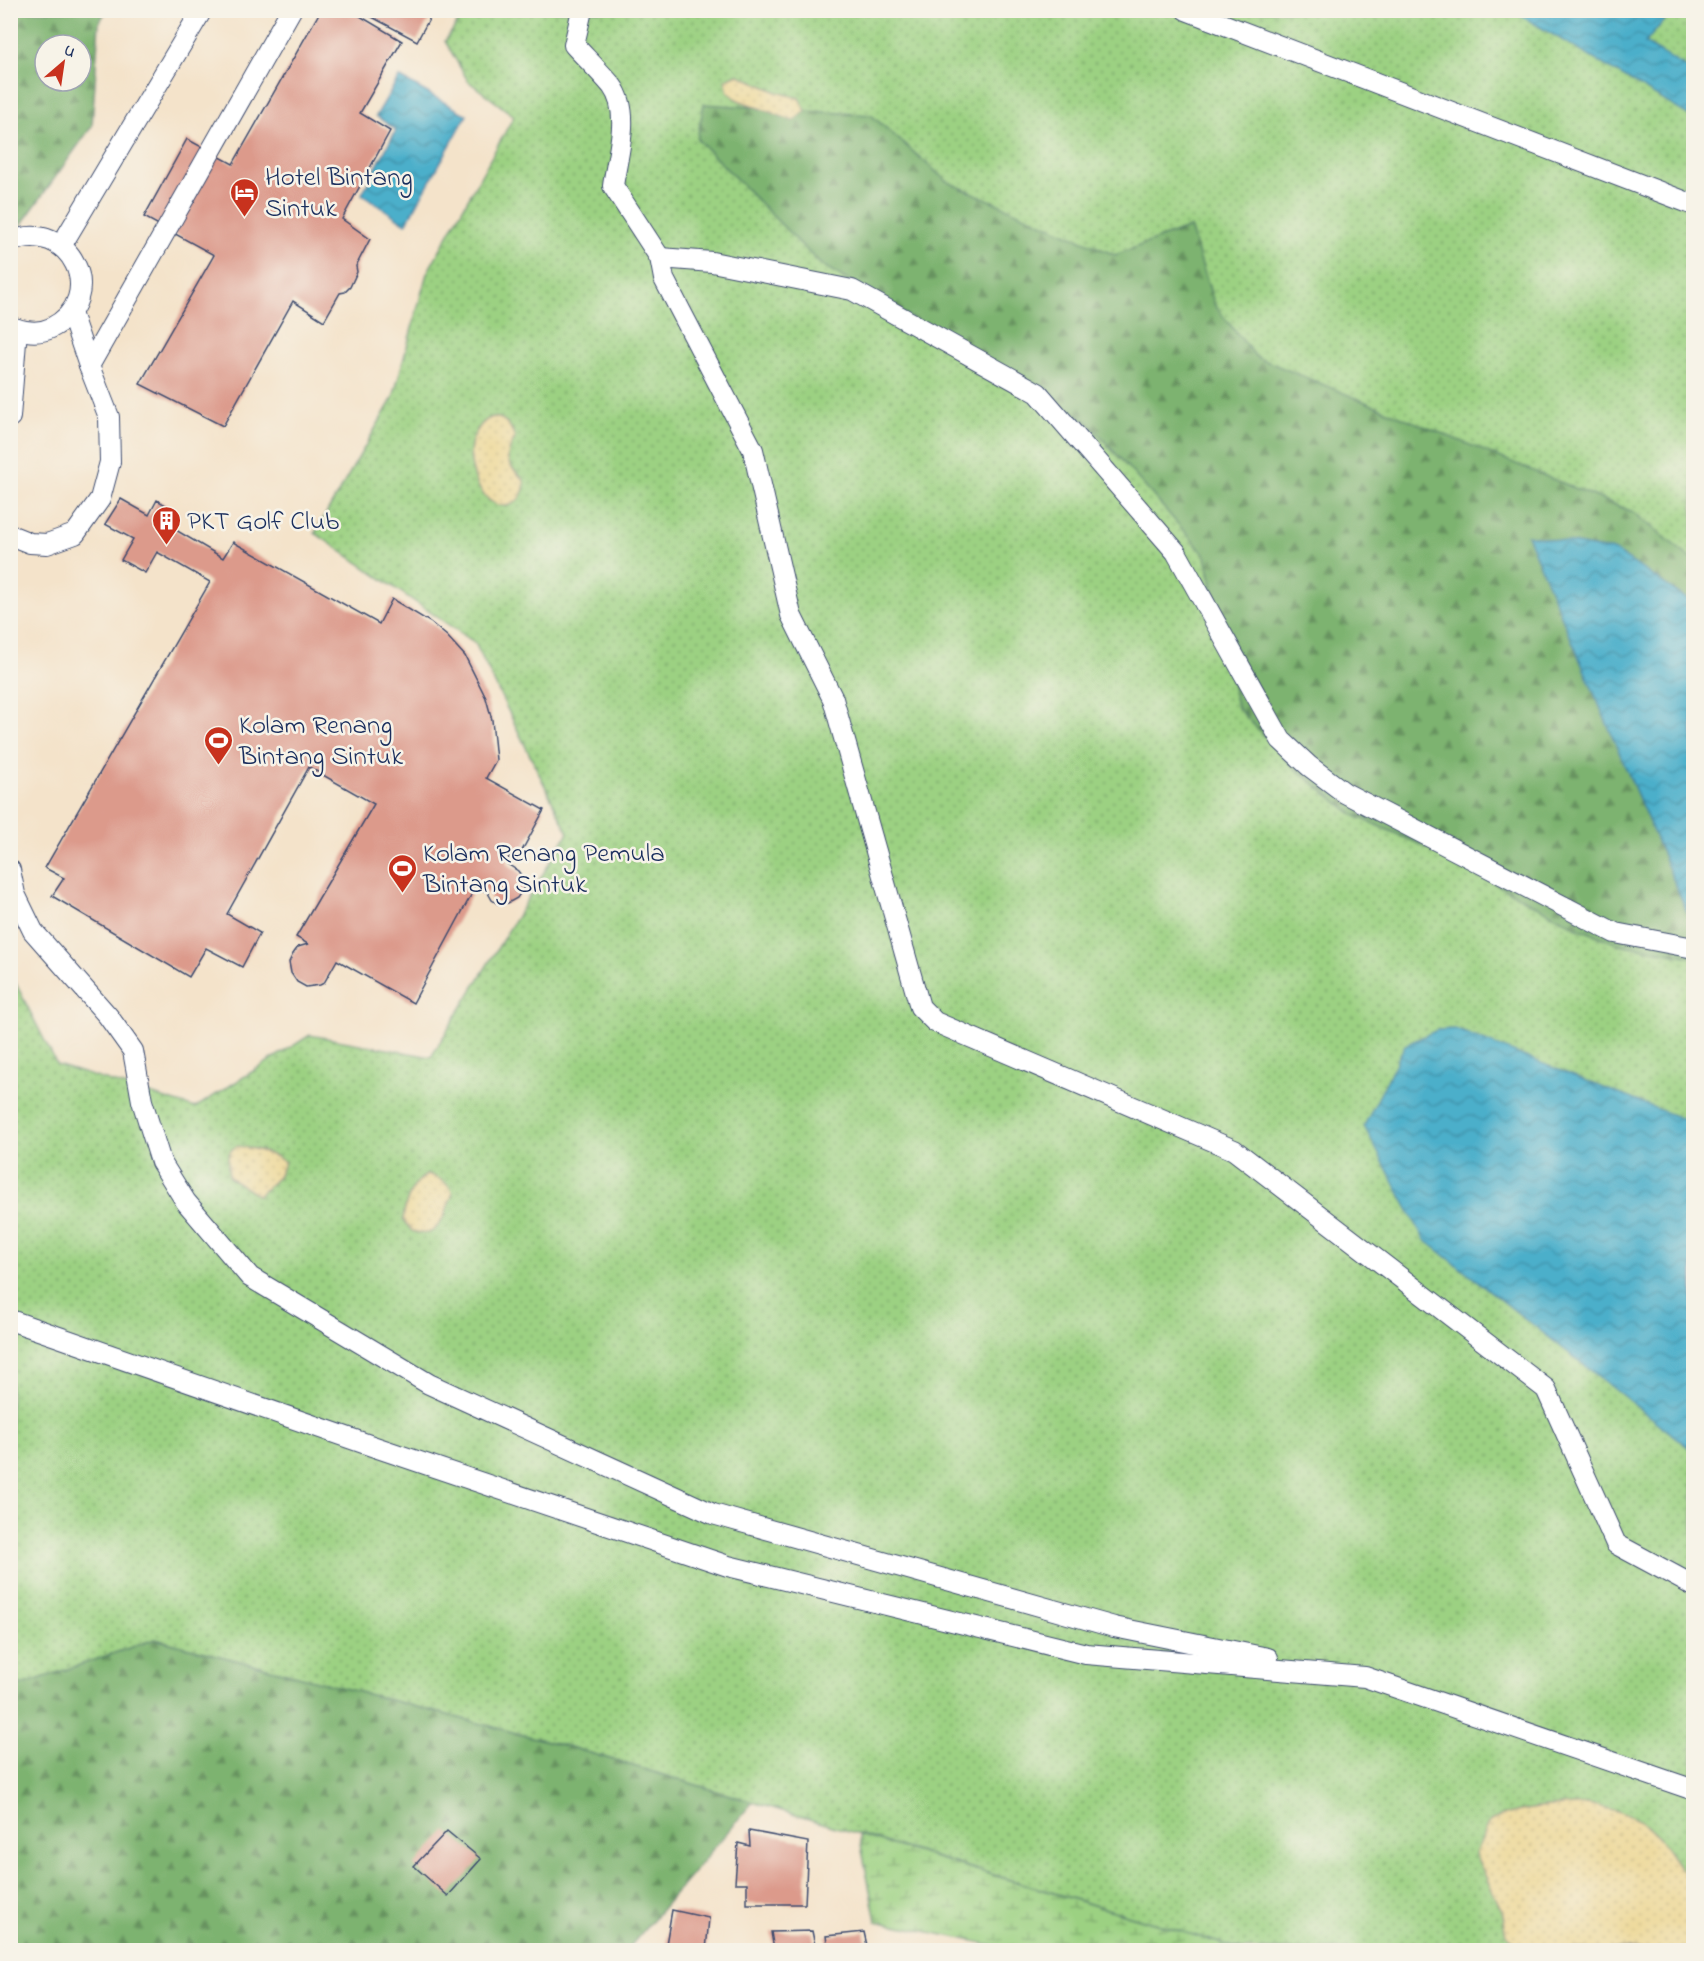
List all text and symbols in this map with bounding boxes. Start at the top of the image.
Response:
north arrow [33,33,93,93]
text: U [59,39,80,65]
place label: Hotel Bintang Sintuk [265,159,413,229]
hotel icon: Hotel Bintang Sintuk [228,176,260,218]
place label: PKT Golf Club [187,503,339,542]
building icon: PKT Golf Club [150,504,182,546]
place label: Kolam Renang Bintang Sintuk [238,707,403,777]
sports icon: Kolam Renang Bintang Sintuk [202,724,234,766]
place label: Kolam Renang Pemula Bintang Sintuk [422,835,665,905]
sports icon: Kolam Renang Pemula Bintang Sintuk [386,852,418,894]

